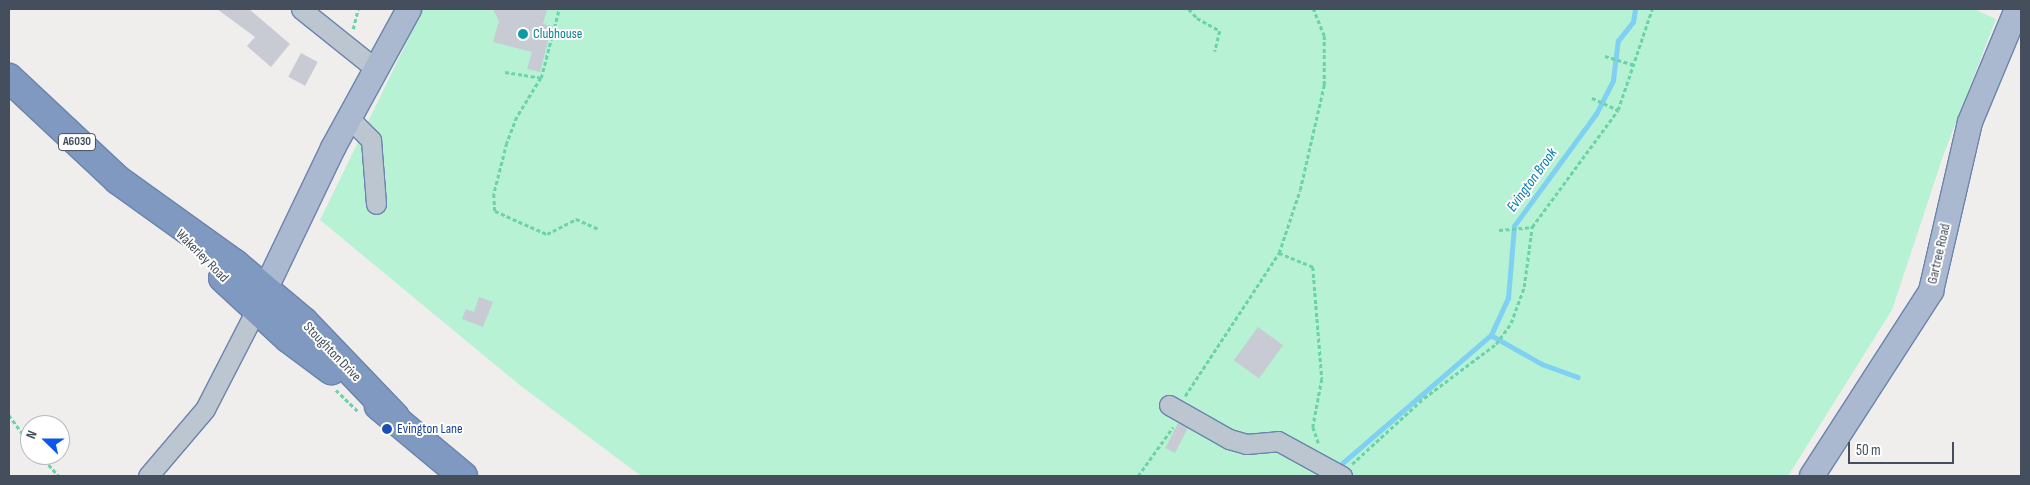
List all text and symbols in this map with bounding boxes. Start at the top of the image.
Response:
place label: Clubhouse [533,26,582,42]
marker: Clubhouse [517,28,529,40]
road number: A6030 [57,132,97,152]
water label: Evington Brook [1503,145,1561,215]
street label: Gartree Road [1924,222,1954,286]
street label: Wakerley Road [172,226,232,286]
street label: Stoughton Drive [300,319,364,385]
north arrow [20,415,70,465]
place label: Evington Lane [397,421,463,437]
marker: Evington Lane [381,423,393,435]
text: N [22,428,41,441]
scale bar [1850,432,1956,464]
text: 50 m [1856,441,1881,460]

